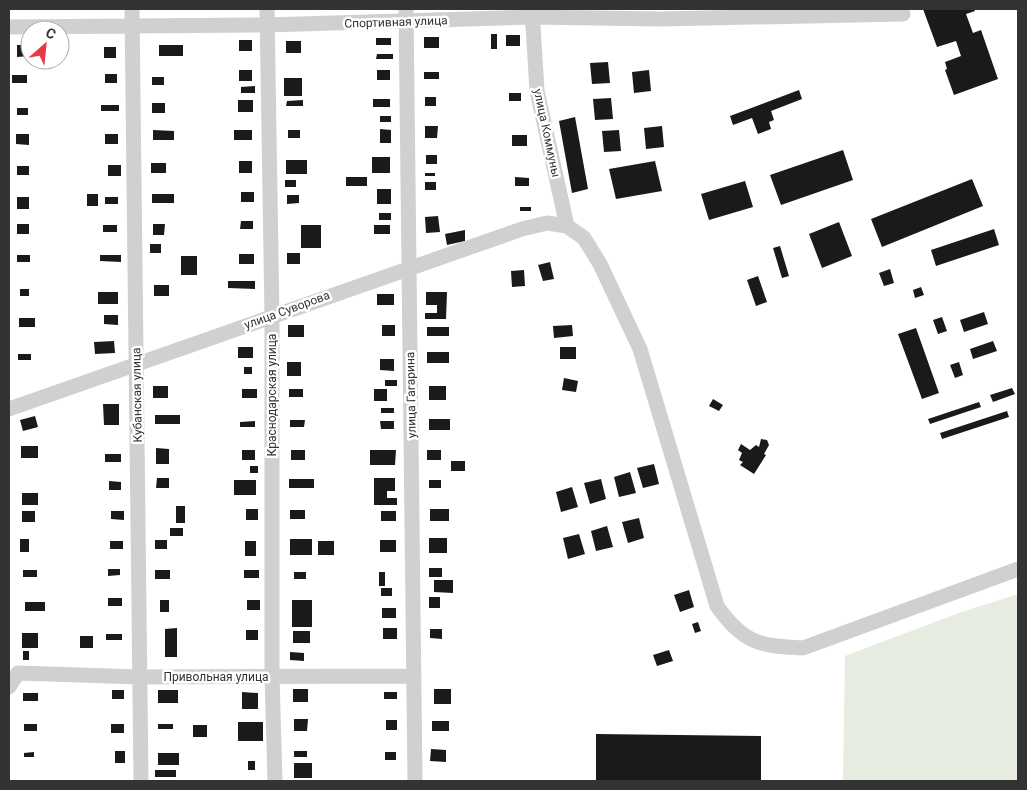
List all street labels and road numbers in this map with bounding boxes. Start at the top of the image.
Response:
street label: Спортивная улица [344,13,448,31]
street label: улица Коммуны [531,88,563,178]
street label: улица Суворова [242,288,332,332]
street label: Краснодарская улица [265,334,279,456]
street label: Кубанская улица [129,347,145,443]
street label: улица Гагарина [403,352,419,438]
street label: Привольная улица [163,670,269,684]

